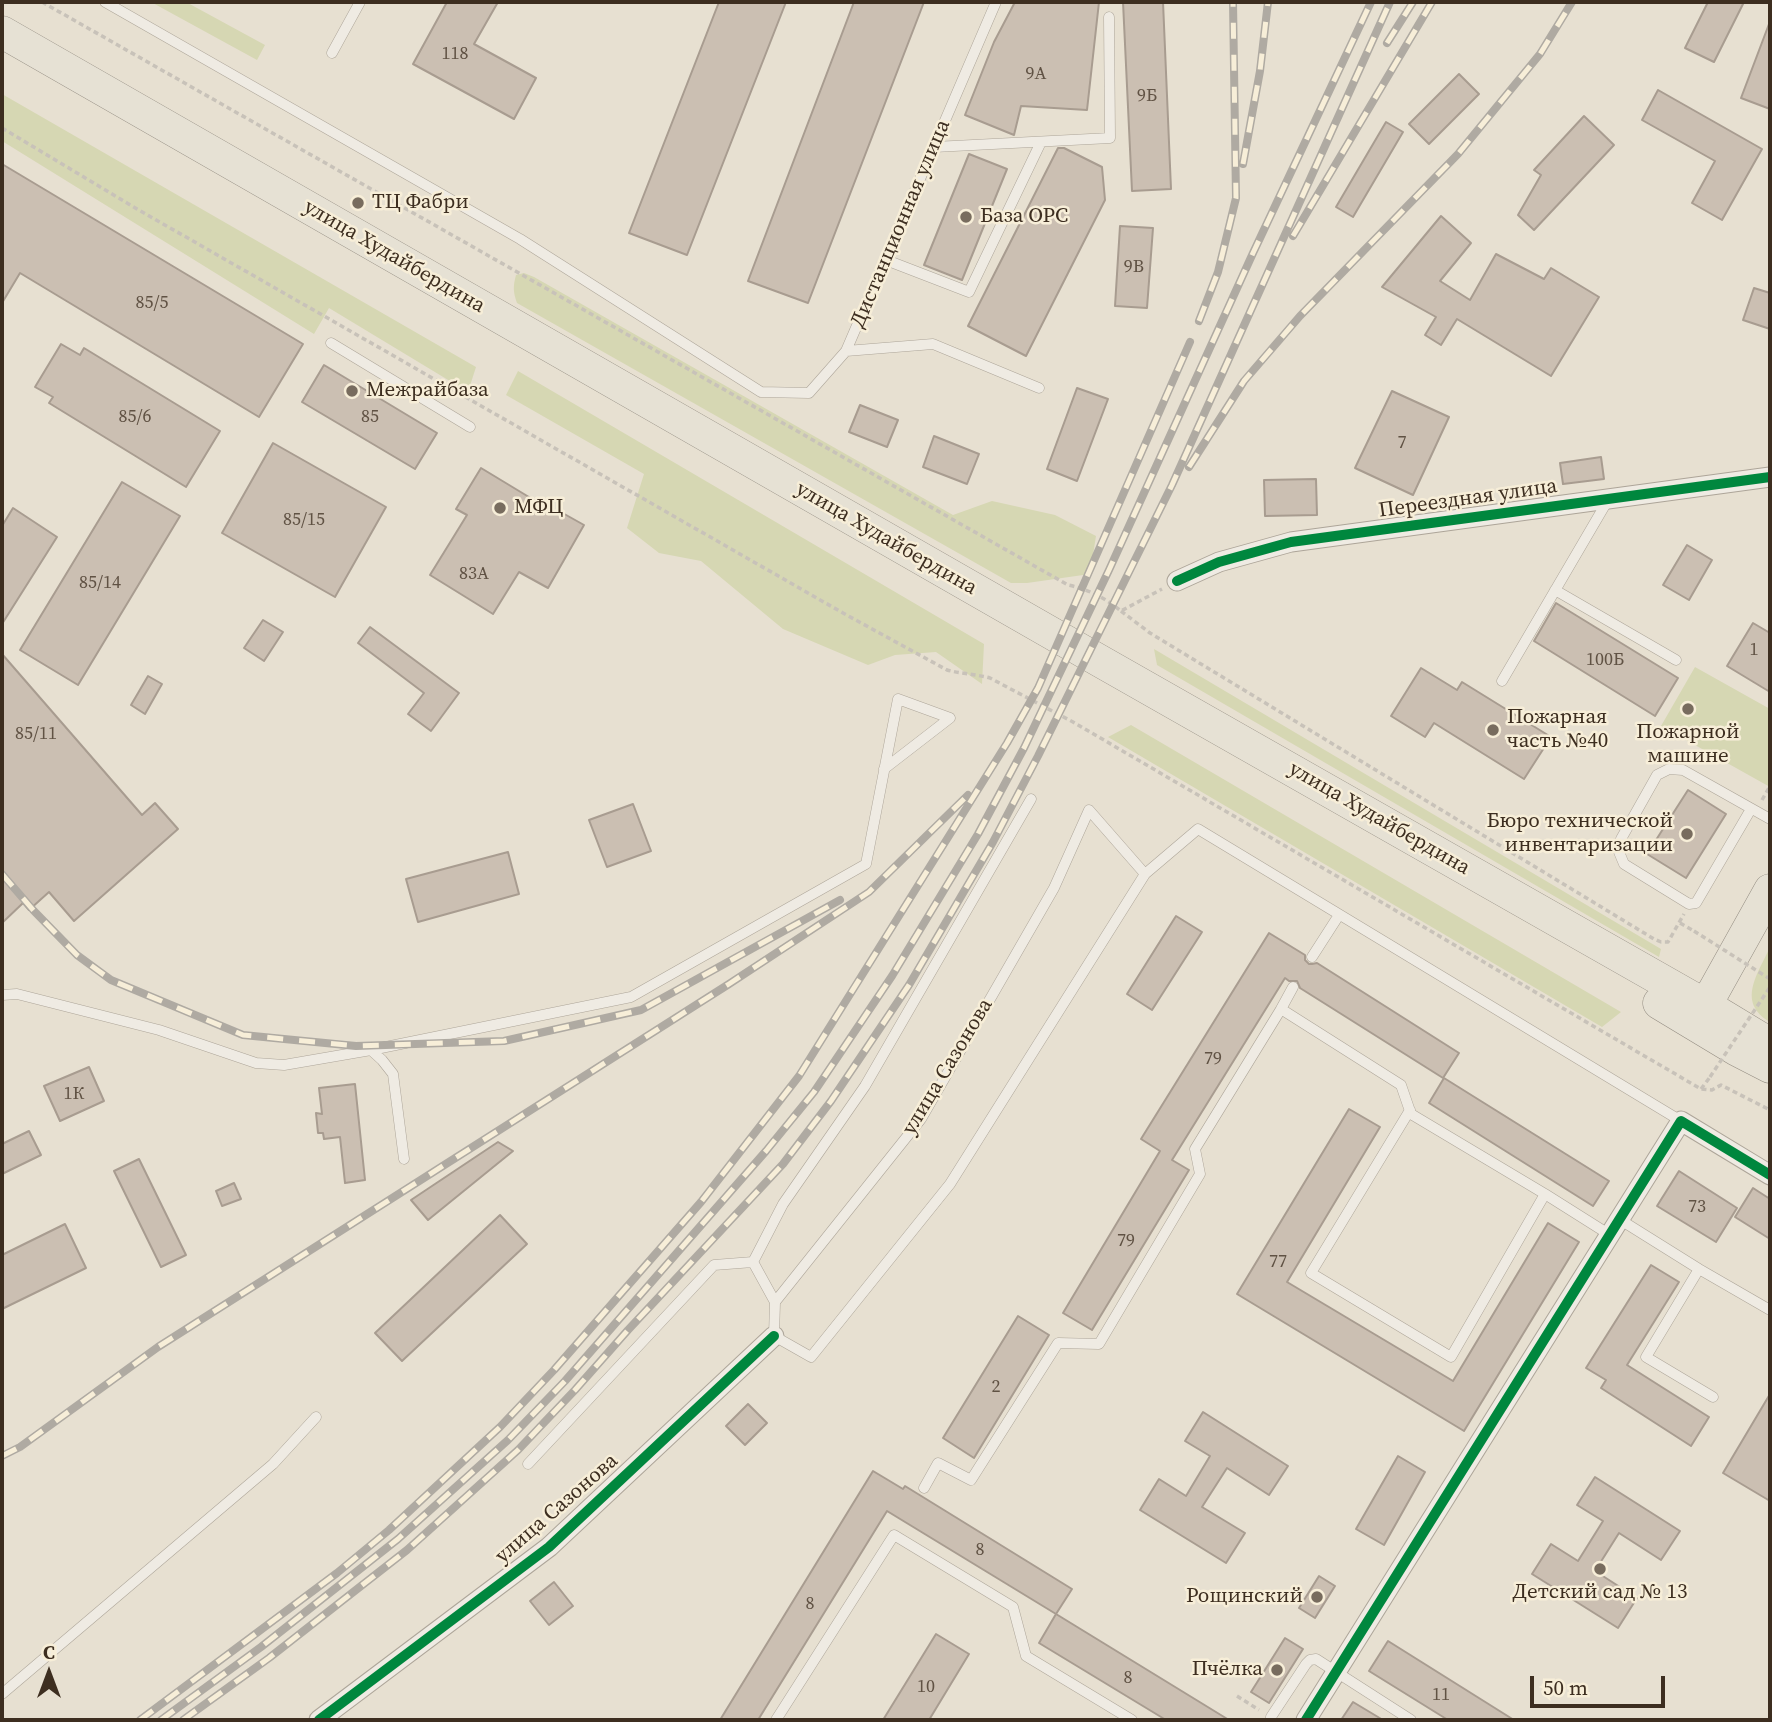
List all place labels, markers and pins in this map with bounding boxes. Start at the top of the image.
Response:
place label: ТЦ Фабри [372,190,469,216]
marker: ТЦ Фабри [350,195,366,211]
place label: База ОРС [980,204,1068,230]
marker: База ОРС [958,209,974,225]
place label: Межрайбаза [366,378,489,404]
marker: Межрайбаза [344,383,360,399]
place label: МФЦ [514,495,563,521]
marker: МФЦ [492,500,508,516]
marker: Пожарной машине [1680,701,1696,717]
place label: Пожарная часть №40 [1507,705,1608,755]
place label: Пожарной машине [1636,720,1740,770]
marker: Пожарная часть №40 [1485,722,1501,738]
place label: Бюро технической инвентаризации [1486,809,1673,859]
marker: Бюро технической инвентаризации [1679,826,1695,842]
marker: Детский сад № 13 [1592,1561,1608,1577]
place label: Детский сад № 13 [1513,1580,1687,1606]
place label: Рощинский [1186,1584,1303,1610]
marker: Рощинский [1309,1589,1325,1605]
place label: Пчёлка [1192,1657,1263,1683]
marker: Пчёлка [1269,1662,1285,1678]

